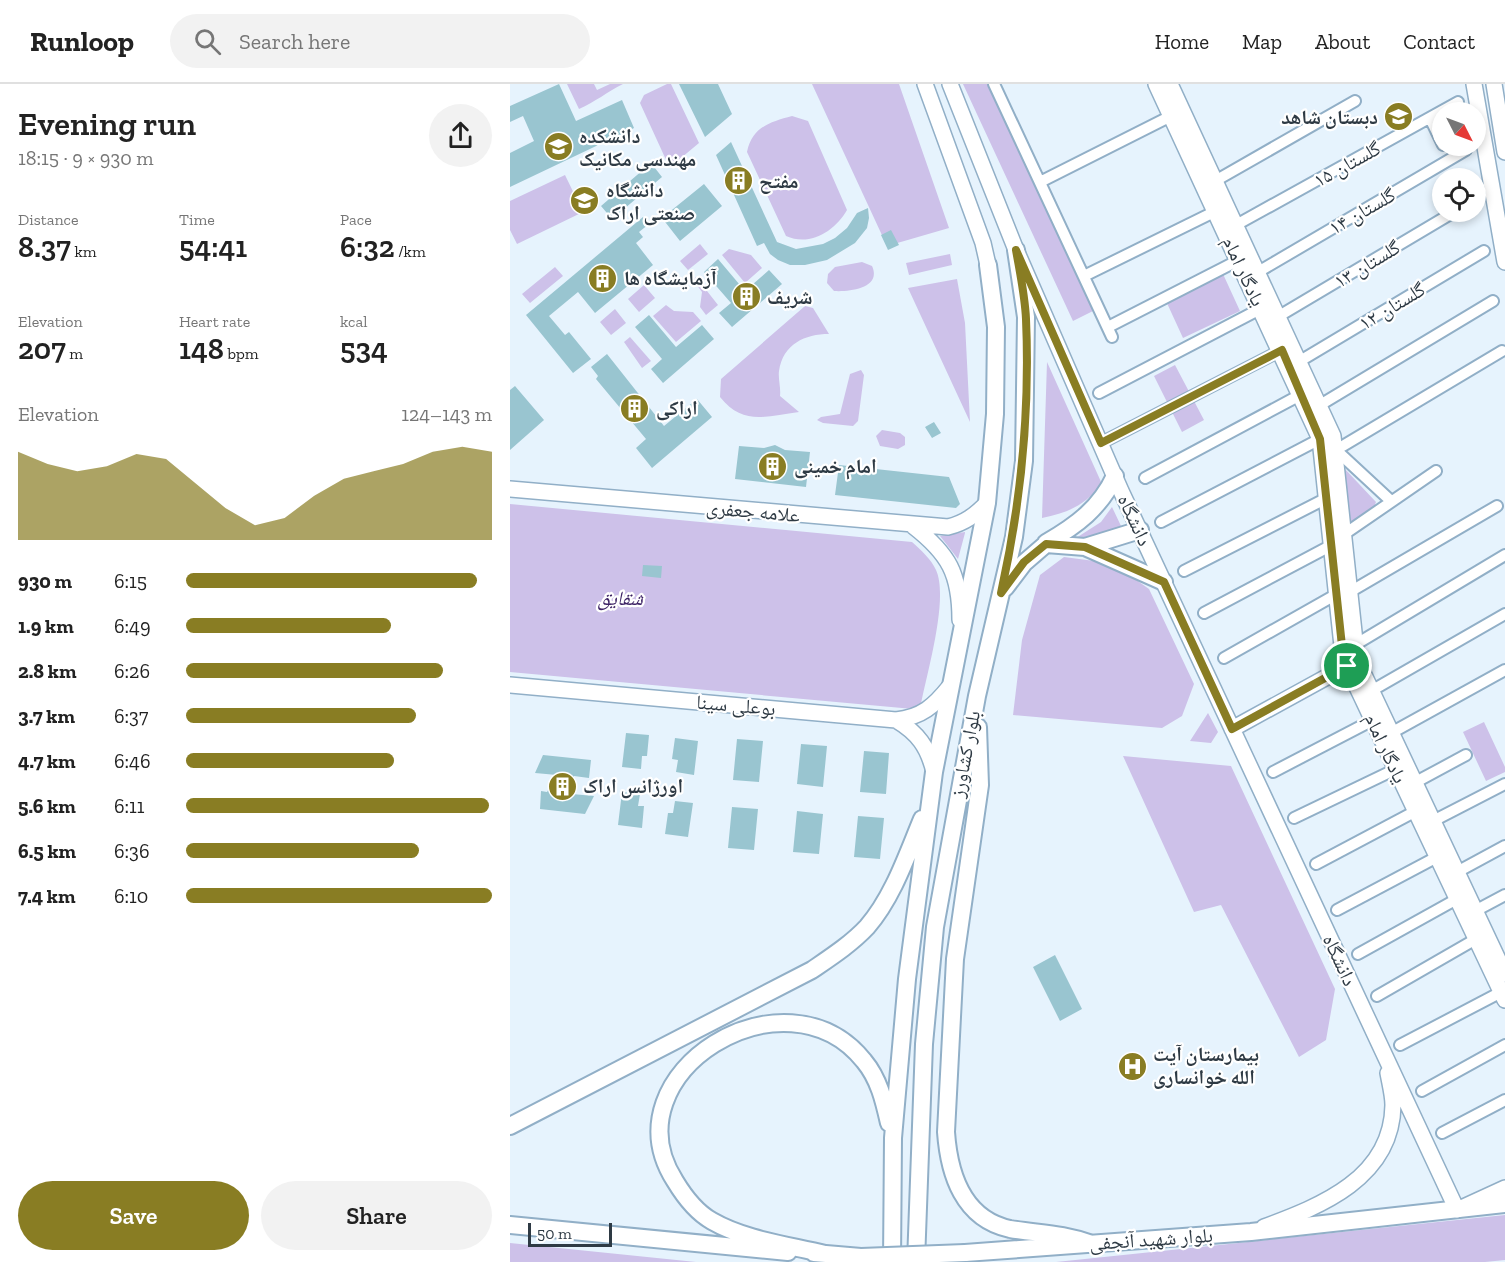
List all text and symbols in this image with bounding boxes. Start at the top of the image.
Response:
search box [170,14,590,68]
text: Runloop [30,25,134,58]
icon: search [191,25,224,58]
text: Search here [239,28,350,55]
text: Home [1155,29,1209,54]
text: Map [1242,29,1282,54]
text: About [1315,29,1370,54]
text: Contact [1403,29,1475,54]
school or university icon: دبستان شاهد [1383,101,1415,133]
north arrow [1432,102,1486,156]
map controls [1432,102,1486,222]
text: Evening run [18,104,196,143]
button: share [429,104,492,167]
place label: دبستان شاهد [1281,105,1378,129]
place label: دانشکده مهندسی مکانیک [579,124,696,172]
school or university icon: دانشکده مهندسی مکانیک [542,131,574,163]
street label: گلستان ۱۵ [1309,136,1385,192]
text: 18:15 · 9 × 930 m [18,146,154,170]
building icon: مفتح [722,165,754,197]
button: locate [1432,168,1486,222]
place label: مفتح [759,169,798,194]
place label: دانشگاه صنعتی اراک [606,178,695,226]
street label: گلستان ۱۴ [1324,182,1400,240]
school or university icon: دانشگاه صنعتی اراک [569,185,601,217]
text: Distance [18,210,79,229]
text: Time [179,210,215,229]
text: Pace [340,210,372,229]
text: 8.37 [18,229,71,265]
text: 54:41 [179,229,247,265]
text: 6:32 [340,229,395,265]
street label: یادگار امام [1216,232,1271,311]
street label: گلستان ۱۳ [1330,235,1405,293]
text: km [71,242,97,261]
text: /km [395,242,426,261]
building icon: آزمایشگاه ها [587,262,619,294]
place label: آزمایشگاه ها [624,266,717,290]
street label: گلستان ۱۲ [1355,277,1430,335]
building icon: شریف [730,281,762,313]
place label: شریف [767,285,812,309]
text: Elevation [18,312,83,331]
text: Heart rate [179,312,250,331]
text: kcal [340,312,367,331]
text: 207 [18,331,66,367]
text: 148 [179,331,224,367]
text: 534 [340,331,388,367]
text: m [66,344,83,363]
text: bpm [224,344,259,363]
building icon: اراکی [619,392,651,424]
place label: اراکی [656,396,698,421]
text: Elevation [18,402,99,426]
text: 124–143 m [401,402,492,426]
building icon: امام خمینی [757,450,789,482]
place label: امام خمینی [794,454,877,480]
street label: دانشگاه [1113,490,1157,550]
street label: علامه جعفری [705,495,801,527]
text: 930 m [18,569,72,593]
text: 6:15 [114,569,147,593]
park label: شقایق [597,586,644,611]
text: 1.9 km [18,614,74,638]
text: 6:49 [114,614,151,638]
pin [1321,640,1372,691]
icon: arrive [1330,649,1363,682]
text: 2.8 km [18,659,76,683]
text: 6:26 [114,659,150,683]
street label: بوعلی سینا [695,690,777,720]
text: 3.7 km [18,704,75,728]
text: 6:37 [114,704,148,728]
street label: بلوار کشاورز [945,708,985,801]
street label: یادگار امام [1358,709,1413,788]
text: 4.7 km [18,749,76,773]
text: 6:46 [114,749,151,773]
building icon: اورژانس اراک [546,770,578,802]
place label: اورژانس اراک [583,774,683,799]
text: 5.6 km [18,794,76,818]
text: 6:11 [114,794,145,818]
text: 6.5 km [18,839,76,863]
text: 6:36 [114,839,150,863]
text: 7.4 km [18,884,75,908]
text: 6:10 [114,884,148,908]
street label: دانشگاه [1318,930,1362,990]
place label: بیمارستان آیت الله خوانساری [1153,1042,1259,1089]
hospital icon: بیمارستان آیت الله خوانساری [1116,1050,1148,1082]
button: Save [18,1181,249,1250]
button: Share [261,1181,492,1250]
scale bar [528,1220,612,1248]
street label: بلوار شهید آنجفی [1088,1223,1214,1255]
text: 50 m [537,1224,572,1243]

